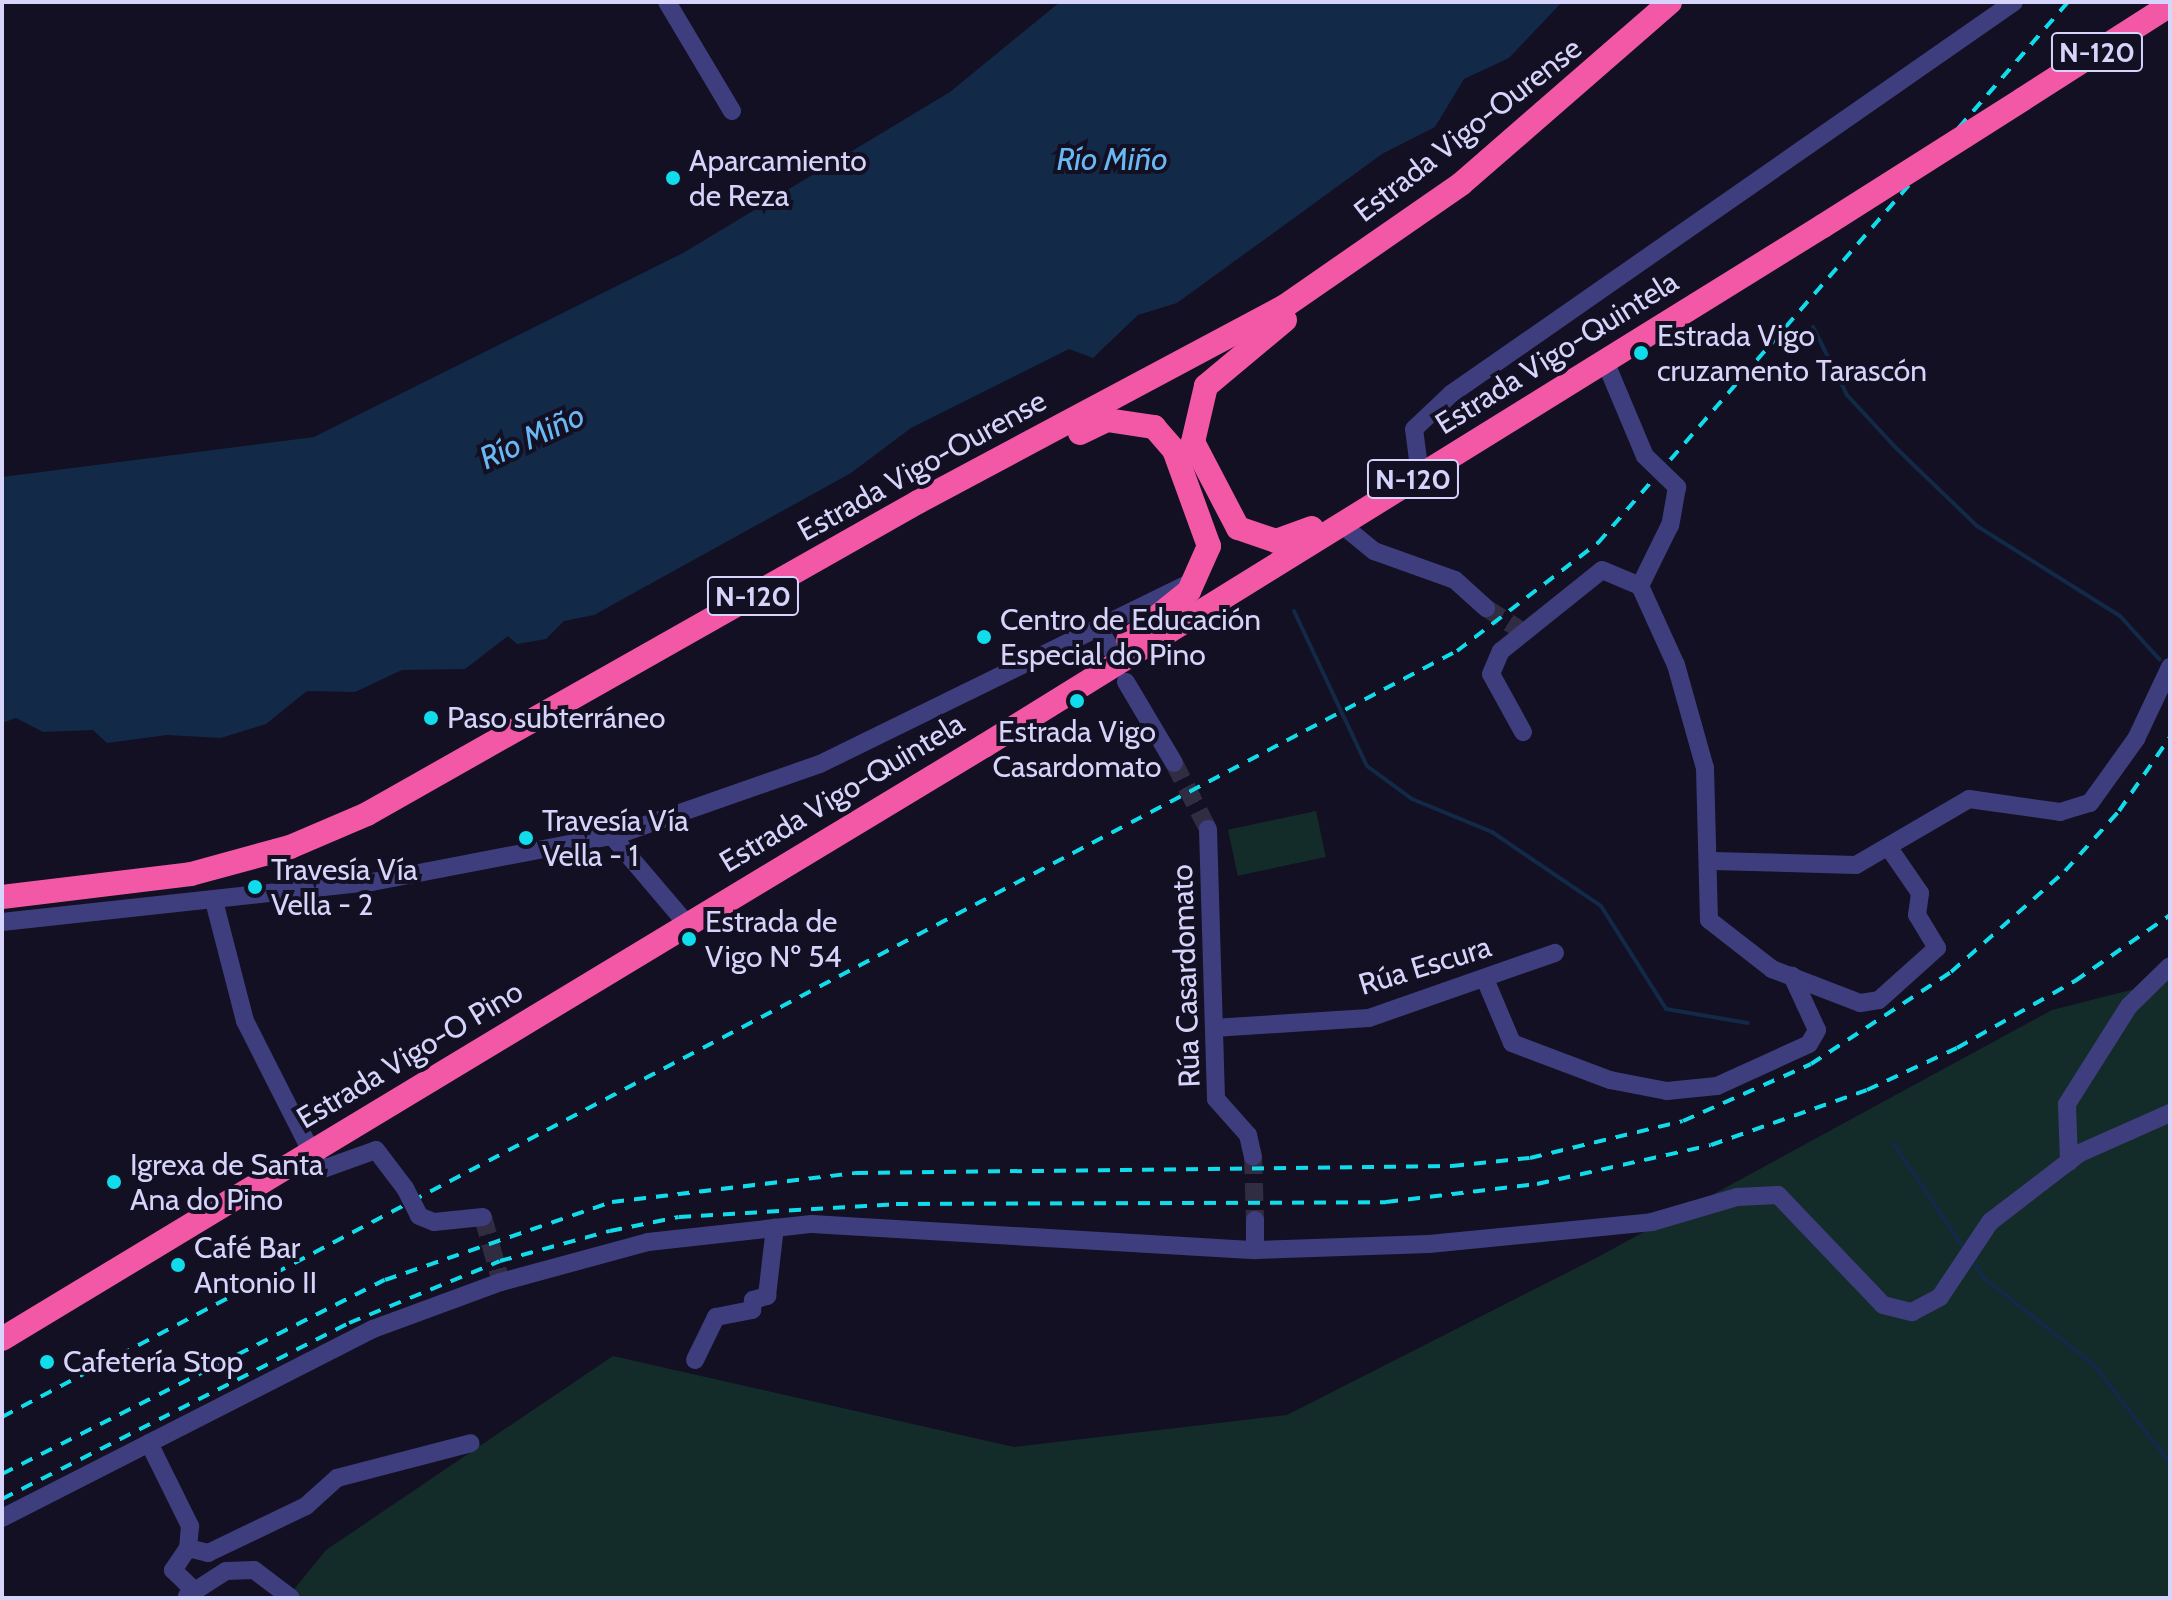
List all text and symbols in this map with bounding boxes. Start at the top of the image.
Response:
road number: N-120 [2049,28,2145,76]
street label: Estrada Vigo-Ourense [1347,30,1589,230]
water label: Río Miño [1056,140,1168,178]
place label: Aparcamiento de Reza [689,143,867,214]
marker: Aparcamiento de Reza [664,169,682,187]
street label: Estrada Vigo-Quintela [1429,264,1685,442]
place label: Estrada Vigo cruzamento Tarascón [1657,318,1927,388]
marker: Estrada Vigo cruzamento Tarascón [1632,344,1650,362]
street label: Estrada Vigo-Ourense [792,383,1052,549]
water label: Río Miño [474,396,590,478]
road number: N-120 [1365,455,1461,503]
road number: N-120 [705,572,801,620]
place label: Centro de Educación Especial do Pino [1000,602,1261,672]
marker: Centro de Educación Especial do Pino [975,628,993,646]
marker: Estrada Vigo Casardomato [1068,692,1086,710]
place label: Paso subterráneo [447,700,666,736]
street label: Estrada Vigo-Quintela [713,706,971,880]
marker: Paso subterráneo [422,709,440,727]
place label: Estrada Vigo Casardomato [993,714,1161,784]
place label: Travesía Vía Vella - 1 [542,803,689,874]
marker: Travesía Vía Vella - 1 [517,829,535,847]
place label: Travesía Vía Vella - 2 [271,852,418,922]
street label: Rúa Casardomato [1164,864,1208,1088]
marker: Travesía Vía Vella - 2 [246,878,264,896]
place label: Estrada de Vigo Nº 54 [705,904,842,974]
street label: Rúa Escura [1354,929,1496,1003]
marker: Estrada de Vigo Nº 54 [680,930,698,948]
street label: Estrada Vigo-O Pino [291,973,529,1137]
place label: Igrexa de Santa Ana do Pino [130,1147,323,1218]
marker: Igrexa de Santa Ana do Pino [105,1173,123,1191]
place label: Café Bar Antonio II [194,1230,317,1300]
marker: Café Bar Antonio II [169,1256,187,1274]
place label: Cafetería Stop [63,1344,243,1380]
marker: Cafetería Stop [38,1353,56,1371]

